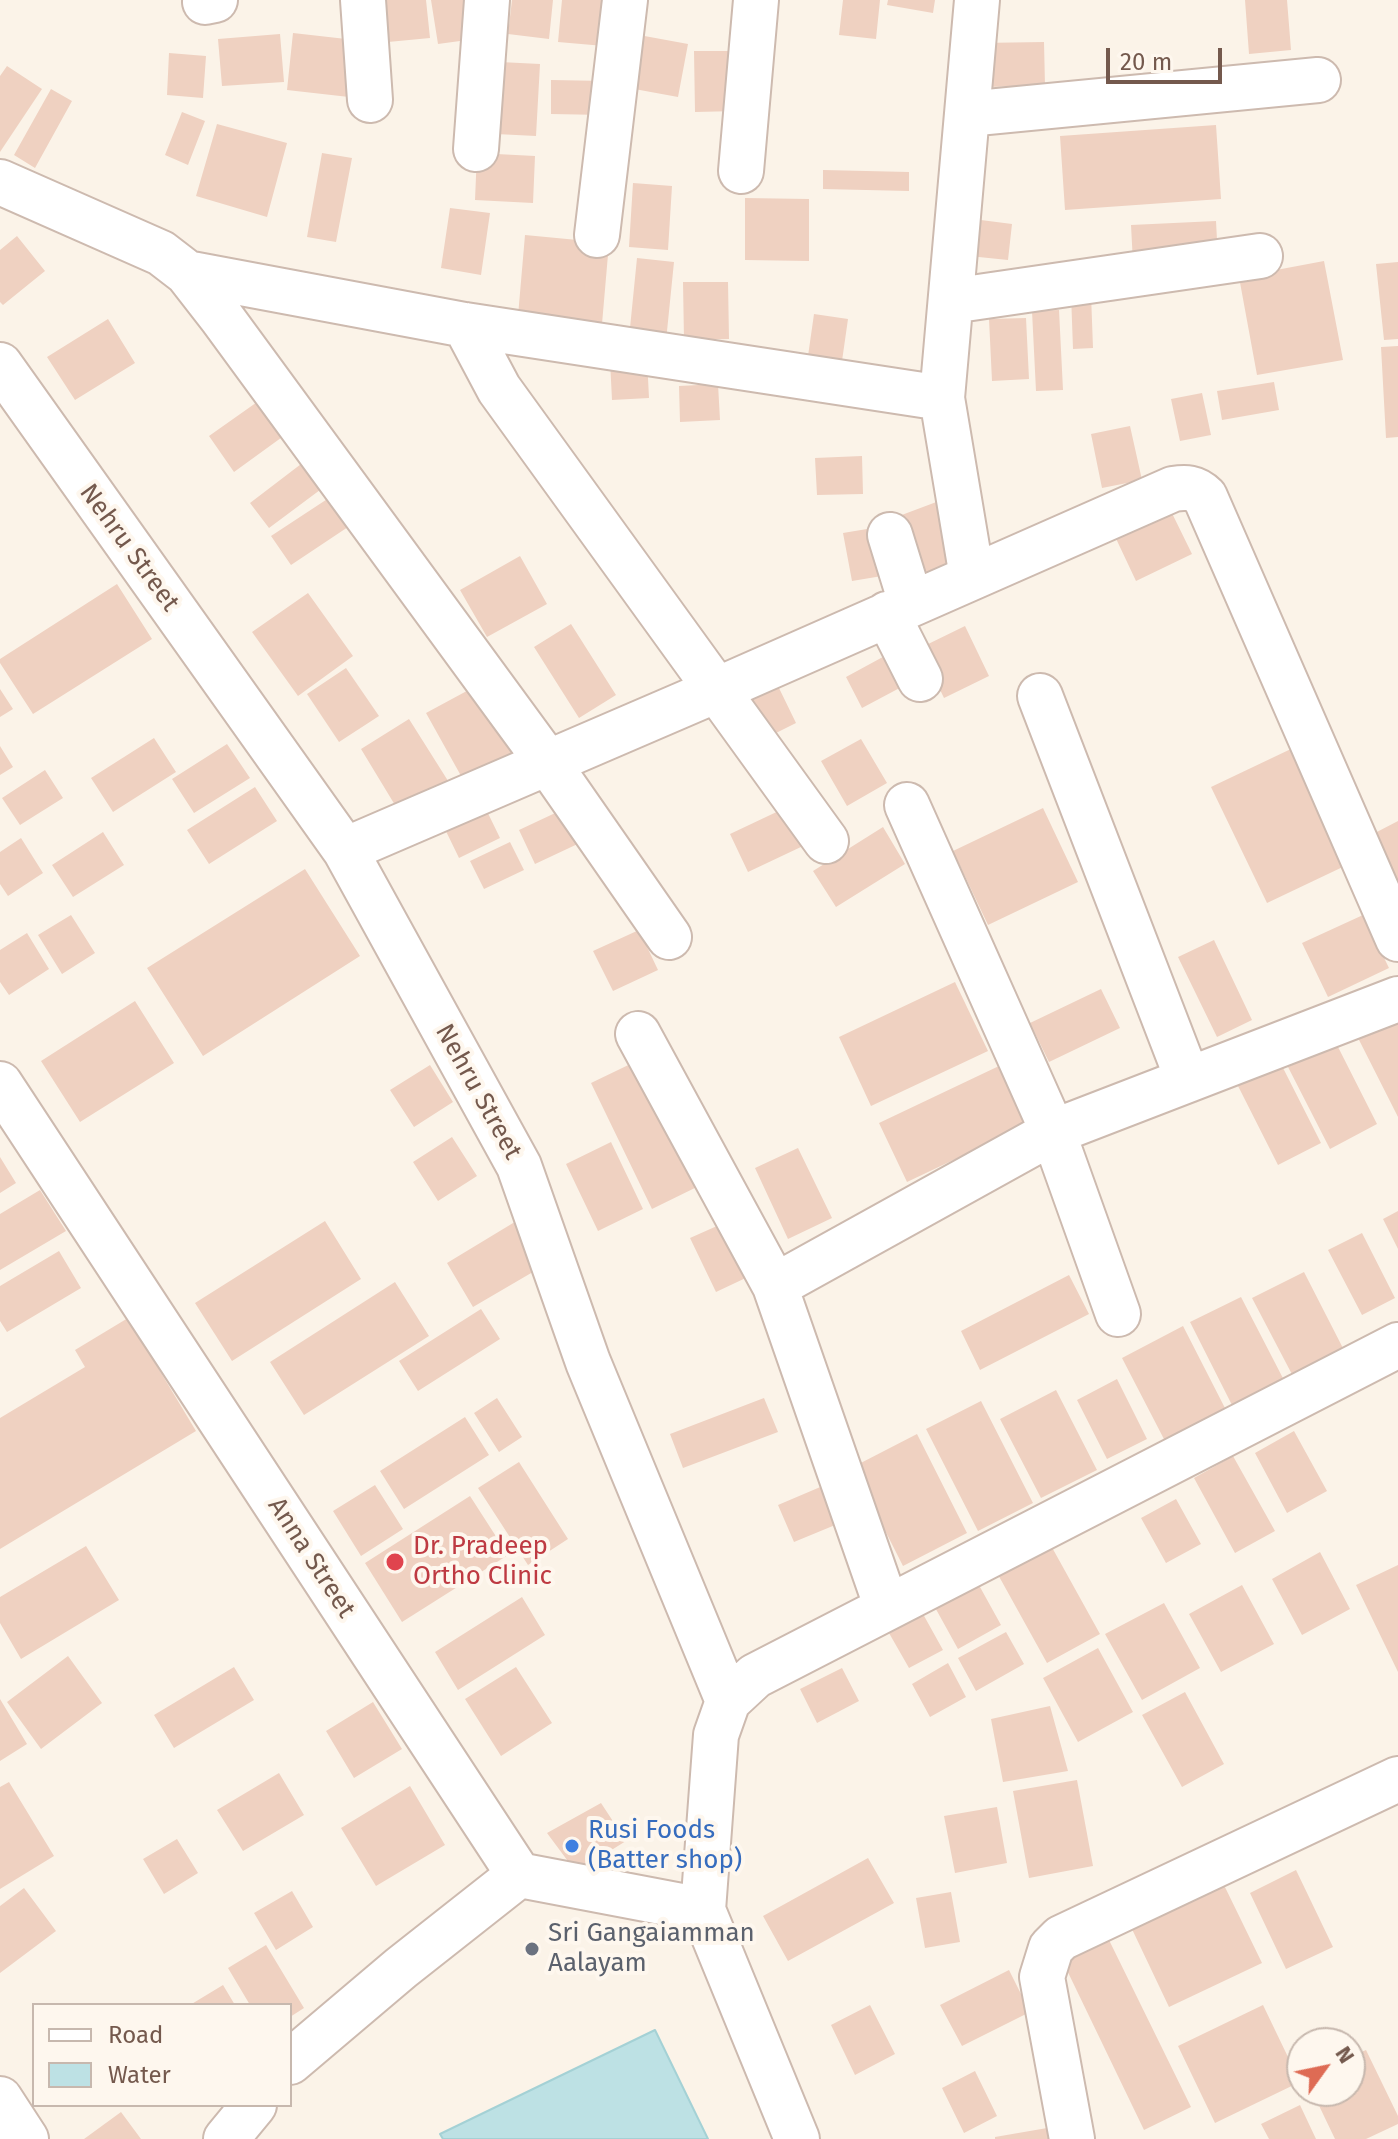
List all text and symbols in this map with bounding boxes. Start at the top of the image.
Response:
scale bar [1110,32,1226,82]
text: 20 m [1120,48,1172,76]
street label: Nehru Street [72,478,186,618]
street label: Nehru Street [428,1019,528,1165]
street label: Anna Street [261,1492,361,1624]
place label: Dr. Pradeep Ortho Clinic [413,1531,552,1592]
marker: Dr. Pradeep Ortho Clinic [384,1551,406,1573]
place label: Rusi Foods (Batter shop) [588,1815,742,1876]
marker: Rusi Foods (Batter shop) [563,1837,581,1855]
place label: Sri Gangaiamman Aalayam [548,1918,755,1980]
marker: Sri Gangaiamman Aalayam [523,1940,541,1958]
legend [32,2003,292,2107]
text: Road [108,2021,163,2049]
north arrow [1286,2027,1366,2107]
text: N [1330,2041,1360,2068]
text: Water [108,2061,171,2089]

